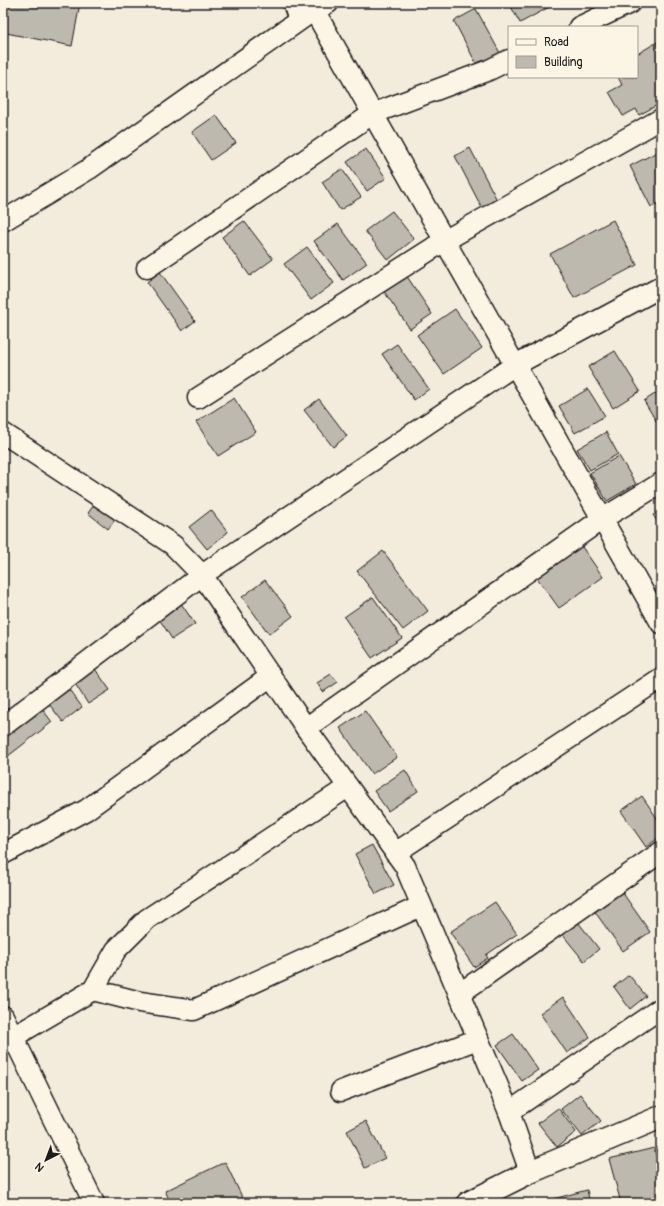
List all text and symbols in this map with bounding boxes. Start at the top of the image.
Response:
legend [508,26,638,78]
text: Road [544,35,569,50]
text: Building [544,55,583,70]
north arrow [26,1140,66,1180]
text: N [32,1159,47,1174]

